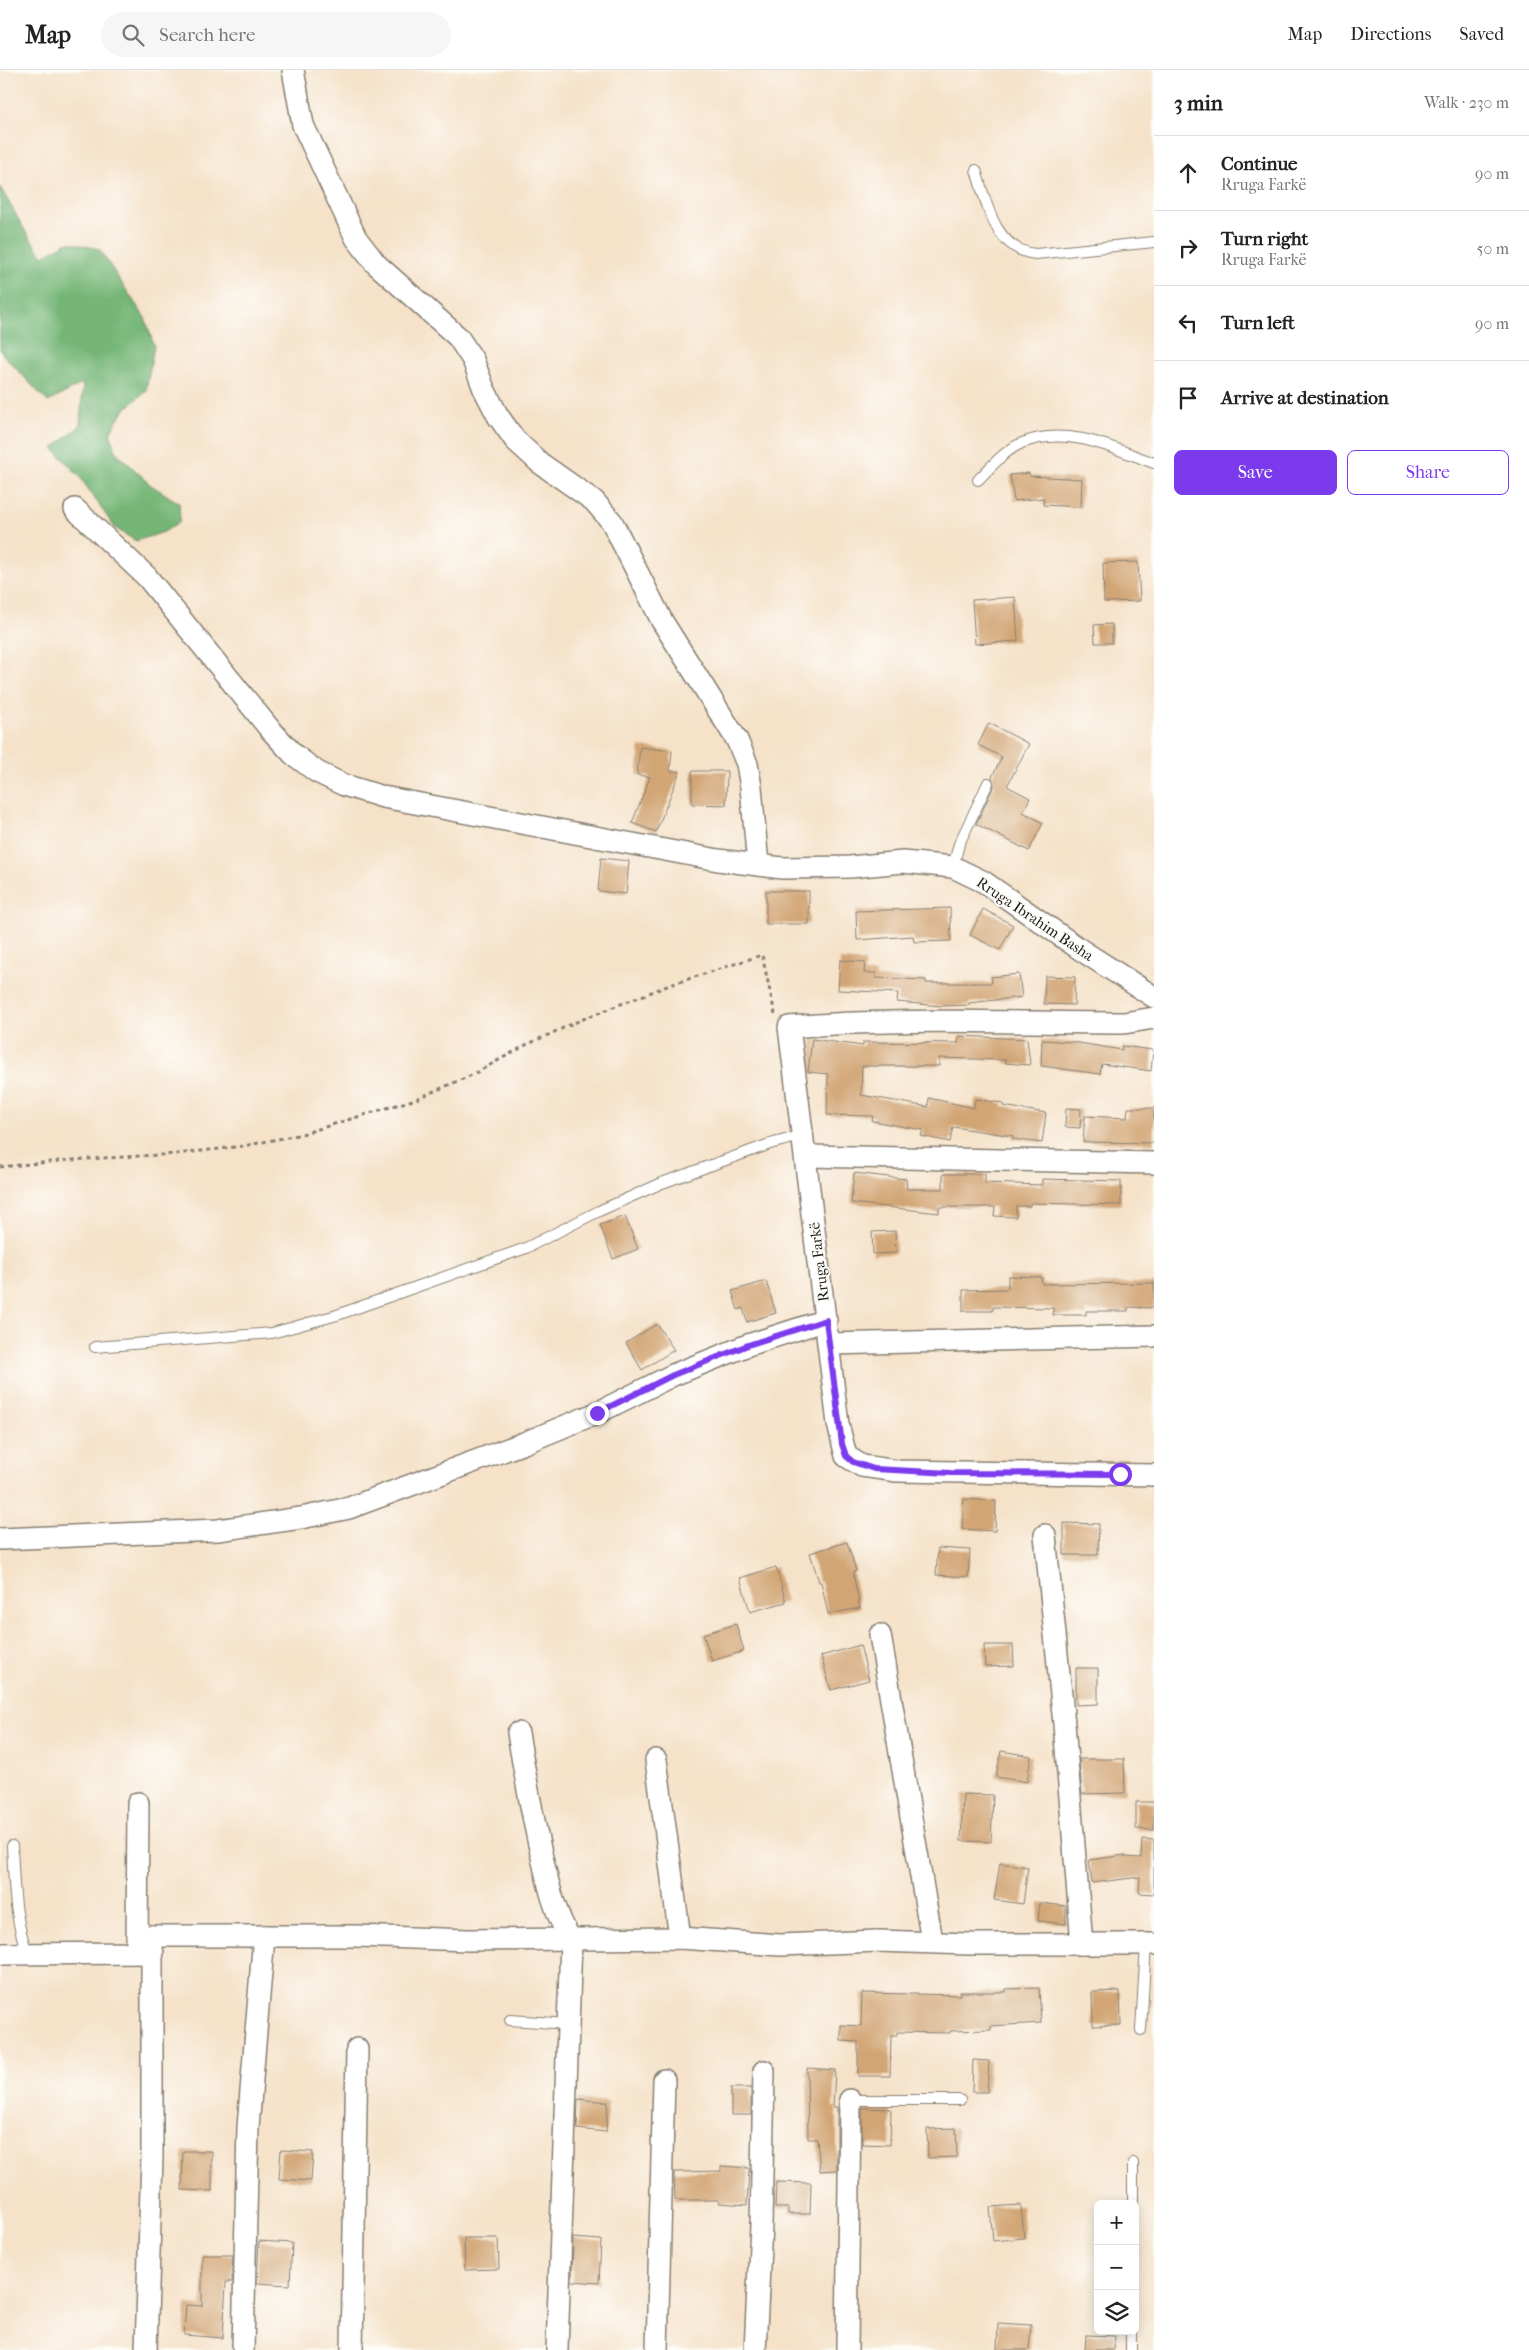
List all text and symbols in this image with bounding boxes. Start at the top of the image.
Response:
search box [101,12,451,57]
text: Map [25,21,71,49]
icon: search [119,21,147,49]
text: Search here [159,24,255,46]
text: Map [1288,24,1322,45]
text: Directions [1350,24,1431,45]
text: Saved [1459,24,1504,45]
text: 3 min [1174,91,1223,115]
text: Walk · 230 m [1424,93,1509,112]
text: Continue [1221,153,1297,175]
icon: ahead [1174,159,1202,187]
text: 90 m [1475,164,1509,183]
text: Rruga Farkë [1221,175,1306,194]
text: Turn right [1221,228,1308,250]
icon: right [1174,234,1202,262]
text: 50 m [1477,239,1509,258]
text: Rruga Farkë [1221,250,1306,269]
icon: left [1174,309,1202,337]
text: Turn left [1221,312,1295,334]
text: 90 m [1475,314,1509,333]
icon: arrive [1174,384,1202,412]
text: Arrive at destination [1221,387,1389,409]
button: Save [1174,450,1337,495]
button: Share [1347,450,1509,495]
street label: Rruga Ibrahim Basha [973,873,1098,965]
street label: Rruga Farkë [805,1221,833,1303]
route end [586,1402,609,1425]
route start [1109,1463,1132,1486]
map controls [1094,2200,1139,2335]
button: + [1094,2200,1139,2245]
button: − [1094,2245,1139,2290]
button: layers [1094,2290,1139,2335]

